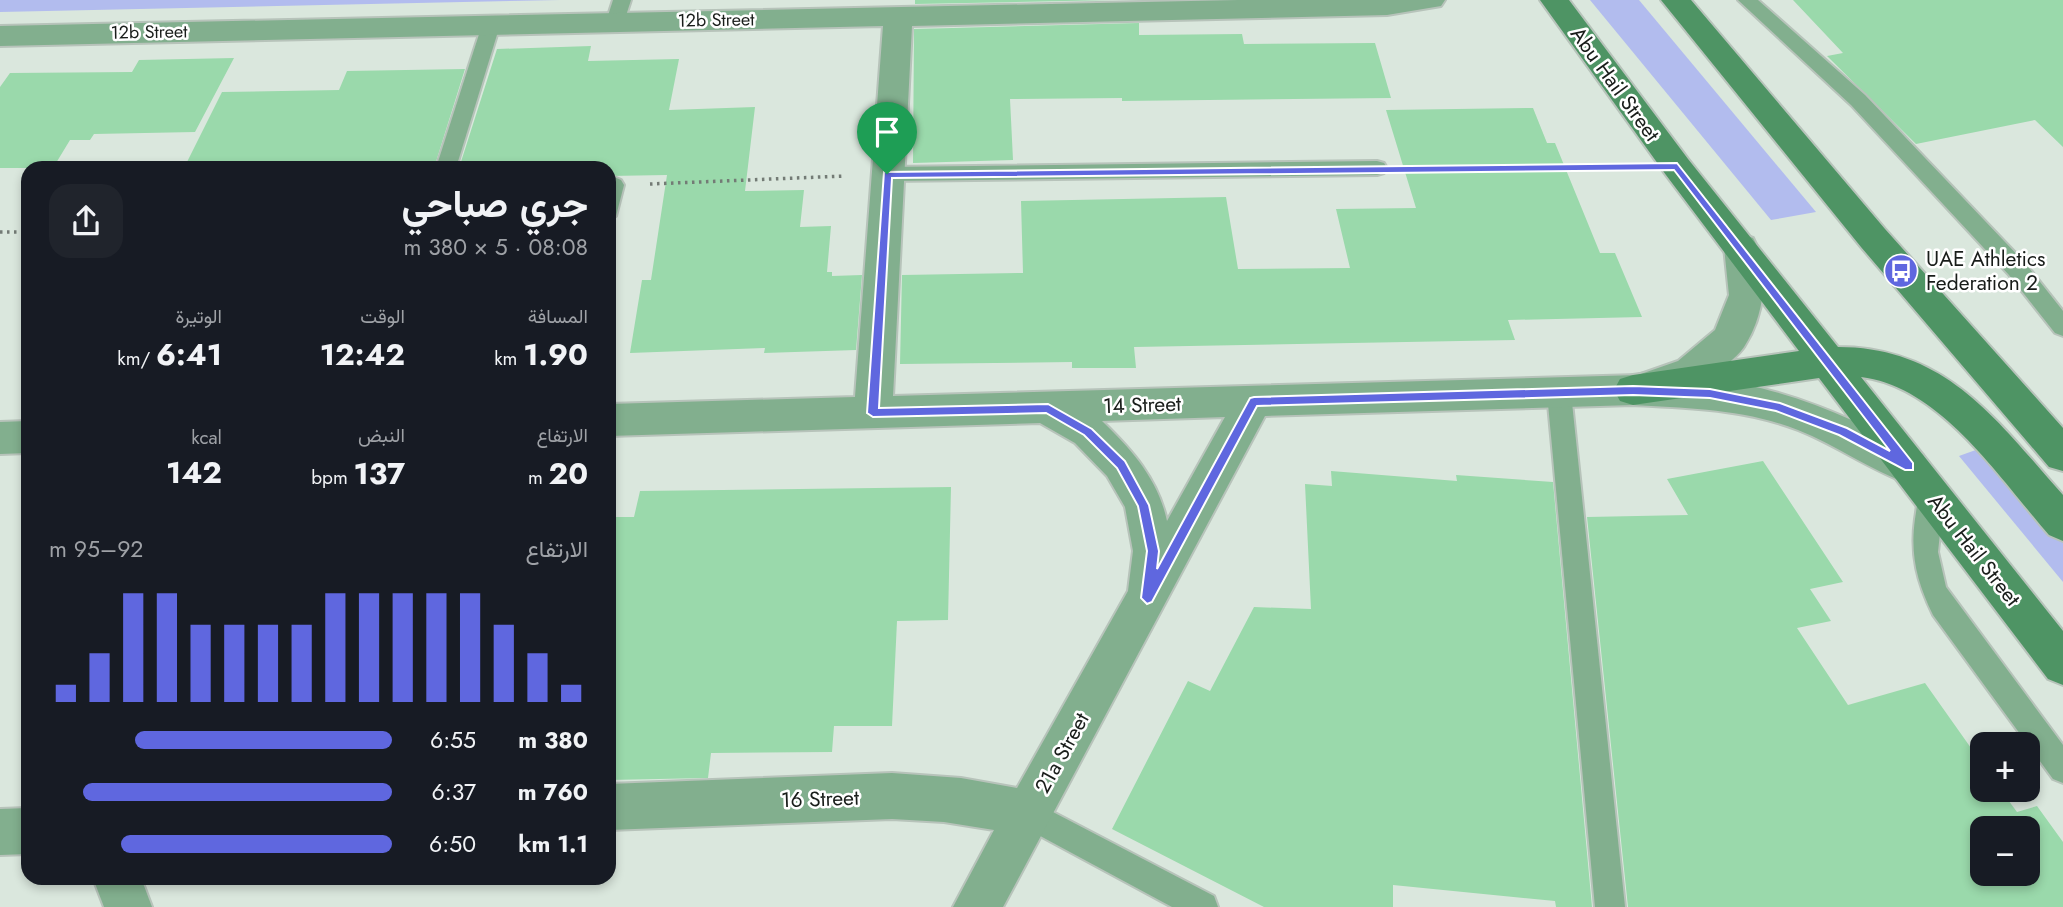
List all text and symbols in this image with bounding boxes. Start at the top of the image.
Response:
street label: 12b Street [677,6,755,34]
street label: 12b Street [110,18,188,46]
street label: Abu Hail Street [1563,21,1667,147]
pin [857,102,917,174]
icon: arrive [868,113,906,151]
text: جري صباحي [402,176,588,231]
button: share [49,184,123,258]
text: 08:08 · 5 × 380 m [403,230,588,264]
place label: UAE Athletics Federation 2 [1926,244,2045,298]
bus stop icon: UAE Athletics Federation 2 [1882,252,1920,290]
text: الوتيرة [176,303,222,330]
text: الوقت [360,303,405,330]
text: المسافة [528,303,588,330]
text: 6:41 [156,333,222,376]
text: 12:42 [320,333,405,376]
text: 1.90 [523,333,588,376]
text: /km [117,345,156,372]
text: km [494,345,523,372]
street label: 14 Street [1102,389,1182,421]
text: النبض [358,422,405,449]
text: الارتفاع [536,422,588,449]
text: kcal [191,424,222,451]
text: 142 [166,451,222,494]
text: 137 [353,452,405,495]
text: 20 [548,452,588,495]
text: bpm [311,464,353,491]
text: m [528,464,548,491]
street label: Abu Hail Street [1921,488,2027,612]
text: 92–95 m [49,532,143,566]
text: الارتفاع [526,532,588,566]
street label: 21a Street [1028,707,1096,799]
text: 6:55 [430,723,476,757]
text: 380 m [518,723,588,757]
map controls [1970,732,2040,886]
button: + [1970,732,2040,802]
text: 6:37 [432,775,476,809]
text: 760 m [518,775,588,809]
street label: 16 Street [781,783,859,815]
button: − [1970,816,2040,886]
text: 6:50 [429,827,476,861]
text: 1.1 km [518,827,588,861]

